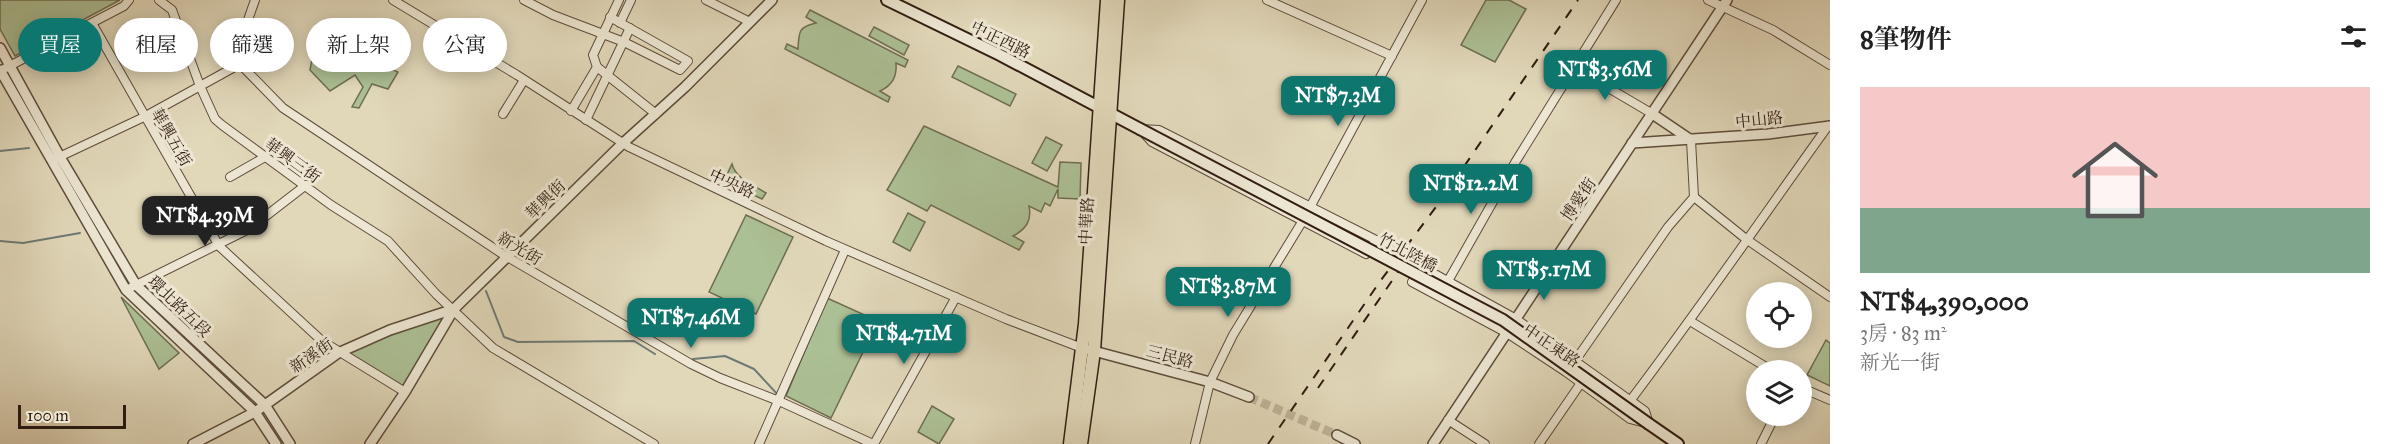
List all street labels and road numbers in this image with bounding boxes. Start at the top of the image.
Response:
street label: 中正西路 [968,17,1034,62]
street label: 華興五街 [147,105,196,170]
street label: 中山路 [1734,108,1784,131]
street label: 華興三街 [261,134,324,187]
street label: 中央路 [706,165,758,202]
street label: 博愛街 [1557,174,1600,224]
street label: 華興街 [521,176,569,223]
street label: 中華路 [1076,197,1097,245]
street label: 新光街 [494,228,545,269]
street label: 竹北陸橋 [1375,229,1440,276]
street label: 環北路五段 [144,272,215,341]
street label: 中正東路 [1520,320,1584,371]
street label: 新溪街 [286,334,336,377]
street label: 三民路 [1144,341,1196,372]

